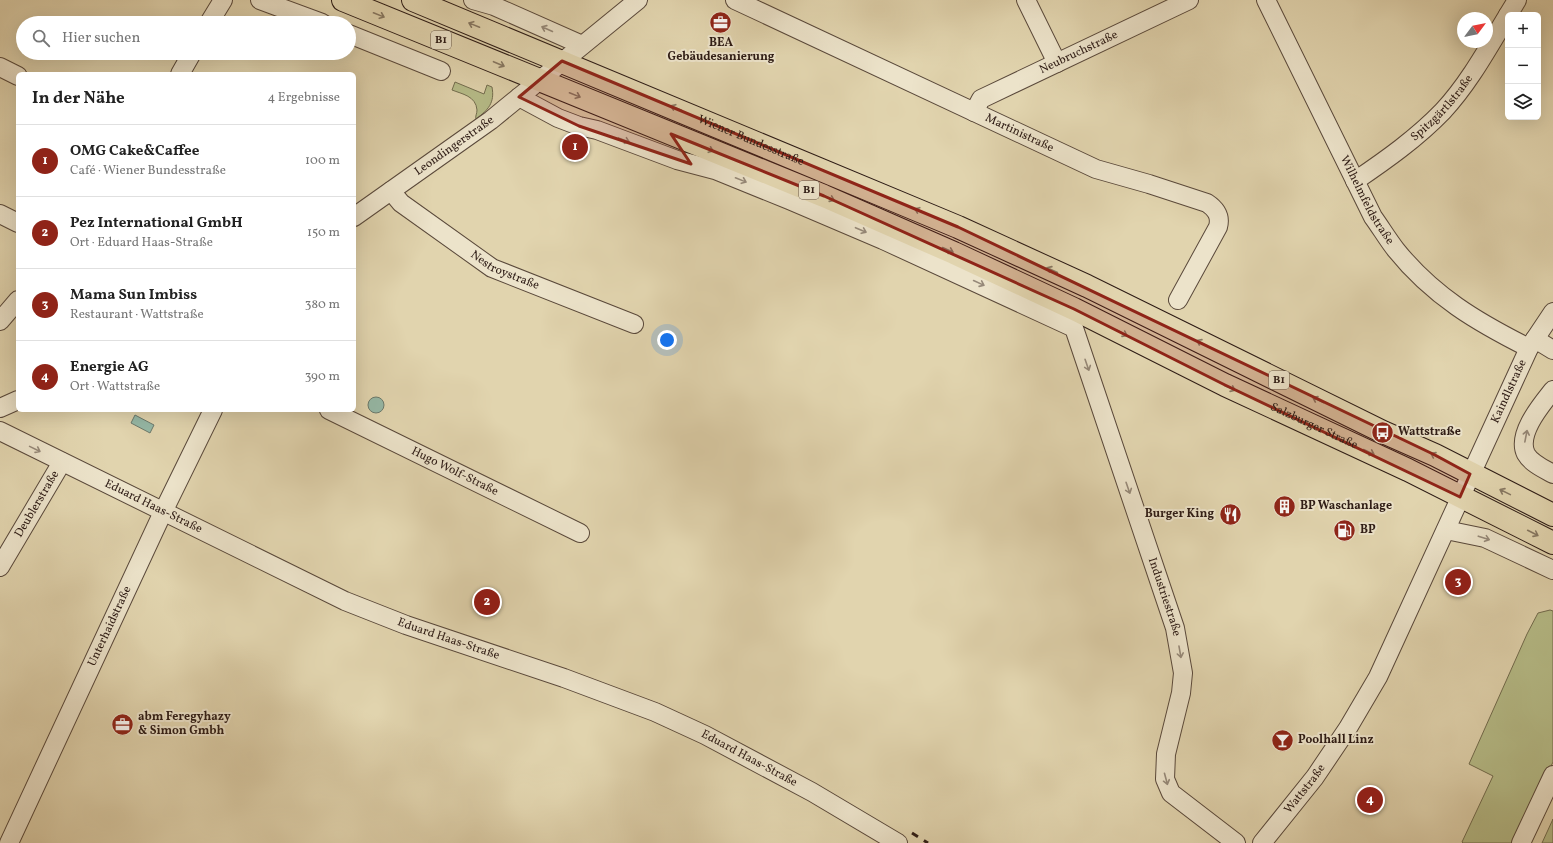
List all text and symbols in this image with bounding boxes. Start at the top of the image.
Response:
office icon: BEA Gebäudesanierung [708,9,734,35]
one-way arrow [372,11,384,19]
north arrow [1457,12,1493,48]
map controls [1505,12,1541,120]
button: + [1505,12,1541,48]
search box [16,16,356,60]
one-way arrow [469,21,481,29]
one-way arrow [541,25,553,32]
icon: search [30,27,52,49]
street label: Neubruchstraße [1037,27,1121,78]
text: Hier suchen [62,28,140,49]
road number: B1 [431,31,451,49]
place label: BEA Gebäudesanierung [668,35,775,65]
button: − [1505,48,1541,84]
one-way arrow [493,61,505,68]
street label: Spitzgärtlstraße [1407,72,1477,145]
button: layers [1505,84,1541,120]
text: In der Nähe [32,87,125,110]
text: 4 Ergebnisse [267,89,340,107]
one-way arrow [568,92,580,100]
one-way arrow [671,104,683,112]
street label: Martinistraße [982,110,1057,156]
street label: Wiener Bundesstraße [695,111,807,170]
street label: Leondingerstraße [412,112,497,180]
pin: 1 [562,132,588,162]
one-way arrow [617,137,629,145]
text: OMG Cake&Caffee [70,141,199,162]
one-way arrow [702,146,714,153]
text: 1 [42,152,48,170]
text: 100 m [305,152,340,170]
street label: Wilhelmfeldstraße [1336,153,1398,248]
text: Café · Wiener Bundesstraße [70,162,226,180]
one-way arrow [734,177,746,185]
road number: B1 [799,181,819,199]
one-way arrow [822,195,834,202]
one-way arrow [915,206,927,214]
text: Pez International GmbH [70,213,243,234]
text: 2 [42,224,48,242]
text: 150 m [307,224,340,242]
one-way arrow [854,227,866,235]
text: Ort · Eduard Haas-Straße [70,234,213,252]
street label: Nestroystraße [467,247,542,294]
one-way arrow [941,247,953,254]
one-way arrow [1046,266,1058,273]
one-way arrow [973,280,985,287]
text: Mama Sun Imbiss [70,285,197,306]
text: 3 [42,296,48,314]
text: 380 m [305,296,340,314]
text: Restaurant · Wattstraße [70,306,204,324]
your location [657,330,677,350]
one-way arrow [1115,330,1127,337]
one-way arrow [1196,339,1208,346]
text: Energie AG [70,357,149,378]
street label: Kaindlstraße [1487,357,1531,426]
one-way arrow [1083,359,1091,371]
text: 4 [41,368,49,386]
text: 390 m [305,368,340,386]
road number: B1 [1269,371,1289,389]
text: Ort · Wattstraße [70,378,160,396]
one-way arrow [1224,385,1236,392]
one-way arrow [1313,396,1325,403]
street label: Salzburger Straße [1268,399,1361,454]
bus stop icon: Wattstraße [1370,419,1396,445]
place label: Wattstraße [1398,424,1461,440]
one-way arrow [1522,430,1530,443]
street label: Hugo Wolf-Straße [408,443,501,500]
one-way arrow [29,446,41,453]
one-way arrow [1362,449,1374,456]
one-way arrow [1430,452,1442,459]
street label: Deublerstraße [11,467,63,541]
street label: Eduard Haas-Straße [102,476,205,538]
one-way arrow [1125,482,1132,495]
one-way arrow [1500,488,1512,495]
building icon: BP Waschanlage [1271,493,1297,519]
place label: BP Waschanlage [1300,498,1392,514]
restaurant icon: Burger King [1217,501,1243,527]
place label: Burger King [1145,506,1214,522]
fuel station icon: BP [1331,517,1357,543]
place label: BP [1360,522,1376,538]
one-way arrow [1526,529,1538,537]
one-way arrow [1478,535,1491,542]
street label: Industriestraße [1144,556,1184,638]
pin: 3 [1445,567,1471,597]
street label: Unterhaidstraße [84,583,136,669]
pin: 2 [474,587,500,617]
street label: Eduard Haas-Straße [395,614,502,664]
one-way arrow [1176,645,1184,658]
place label: abm Feregyhazy & Simon Gmbh [138,709,231,739]
office icon: abm Feregyhazy & Simon Gmbh [109,711,135,737]
street label: Eduard Haas-Straße [698,726,800,791]
bar icon: Poolhall Linz [1269,727,1295,753]
place label: Poolhall Linz [1298,732,1374,748]
street label: Wattstraße [1281,761,1329,817]
one-way arrow [1163,773,1171,786]
pin: 4 [1357,785,1383,815]

